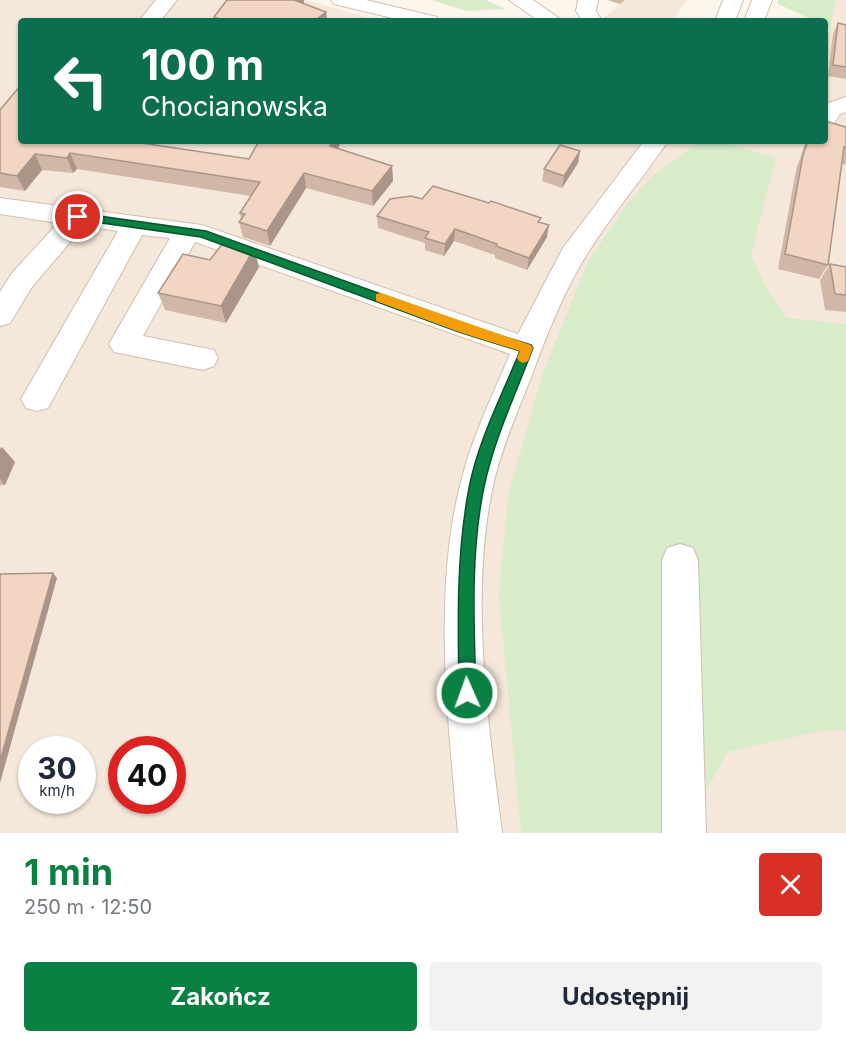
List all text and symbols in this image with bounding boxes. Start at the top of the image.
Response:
text: 100 m [141,39,264,90]
icon: left [42,42,120,120]
text: Chocianowska [141,90,328,123]
pin [52,191,103,242]
icon: arrive [61,200,94,233]
position arrow [435,661,499,725]
speed limit sign: 40 [108,736,186,814]
text: 30 [37,750,77,786]
text: km/h [39,781,75,800]
text: 1 min [24,850,113,894]
button: close [759,853,822,916]
text: 250 m · 12:50 [24,895,152,919]
button: Zakończ [24,962,417,1031]
button: Udostępnij [429,962,822,1031]

